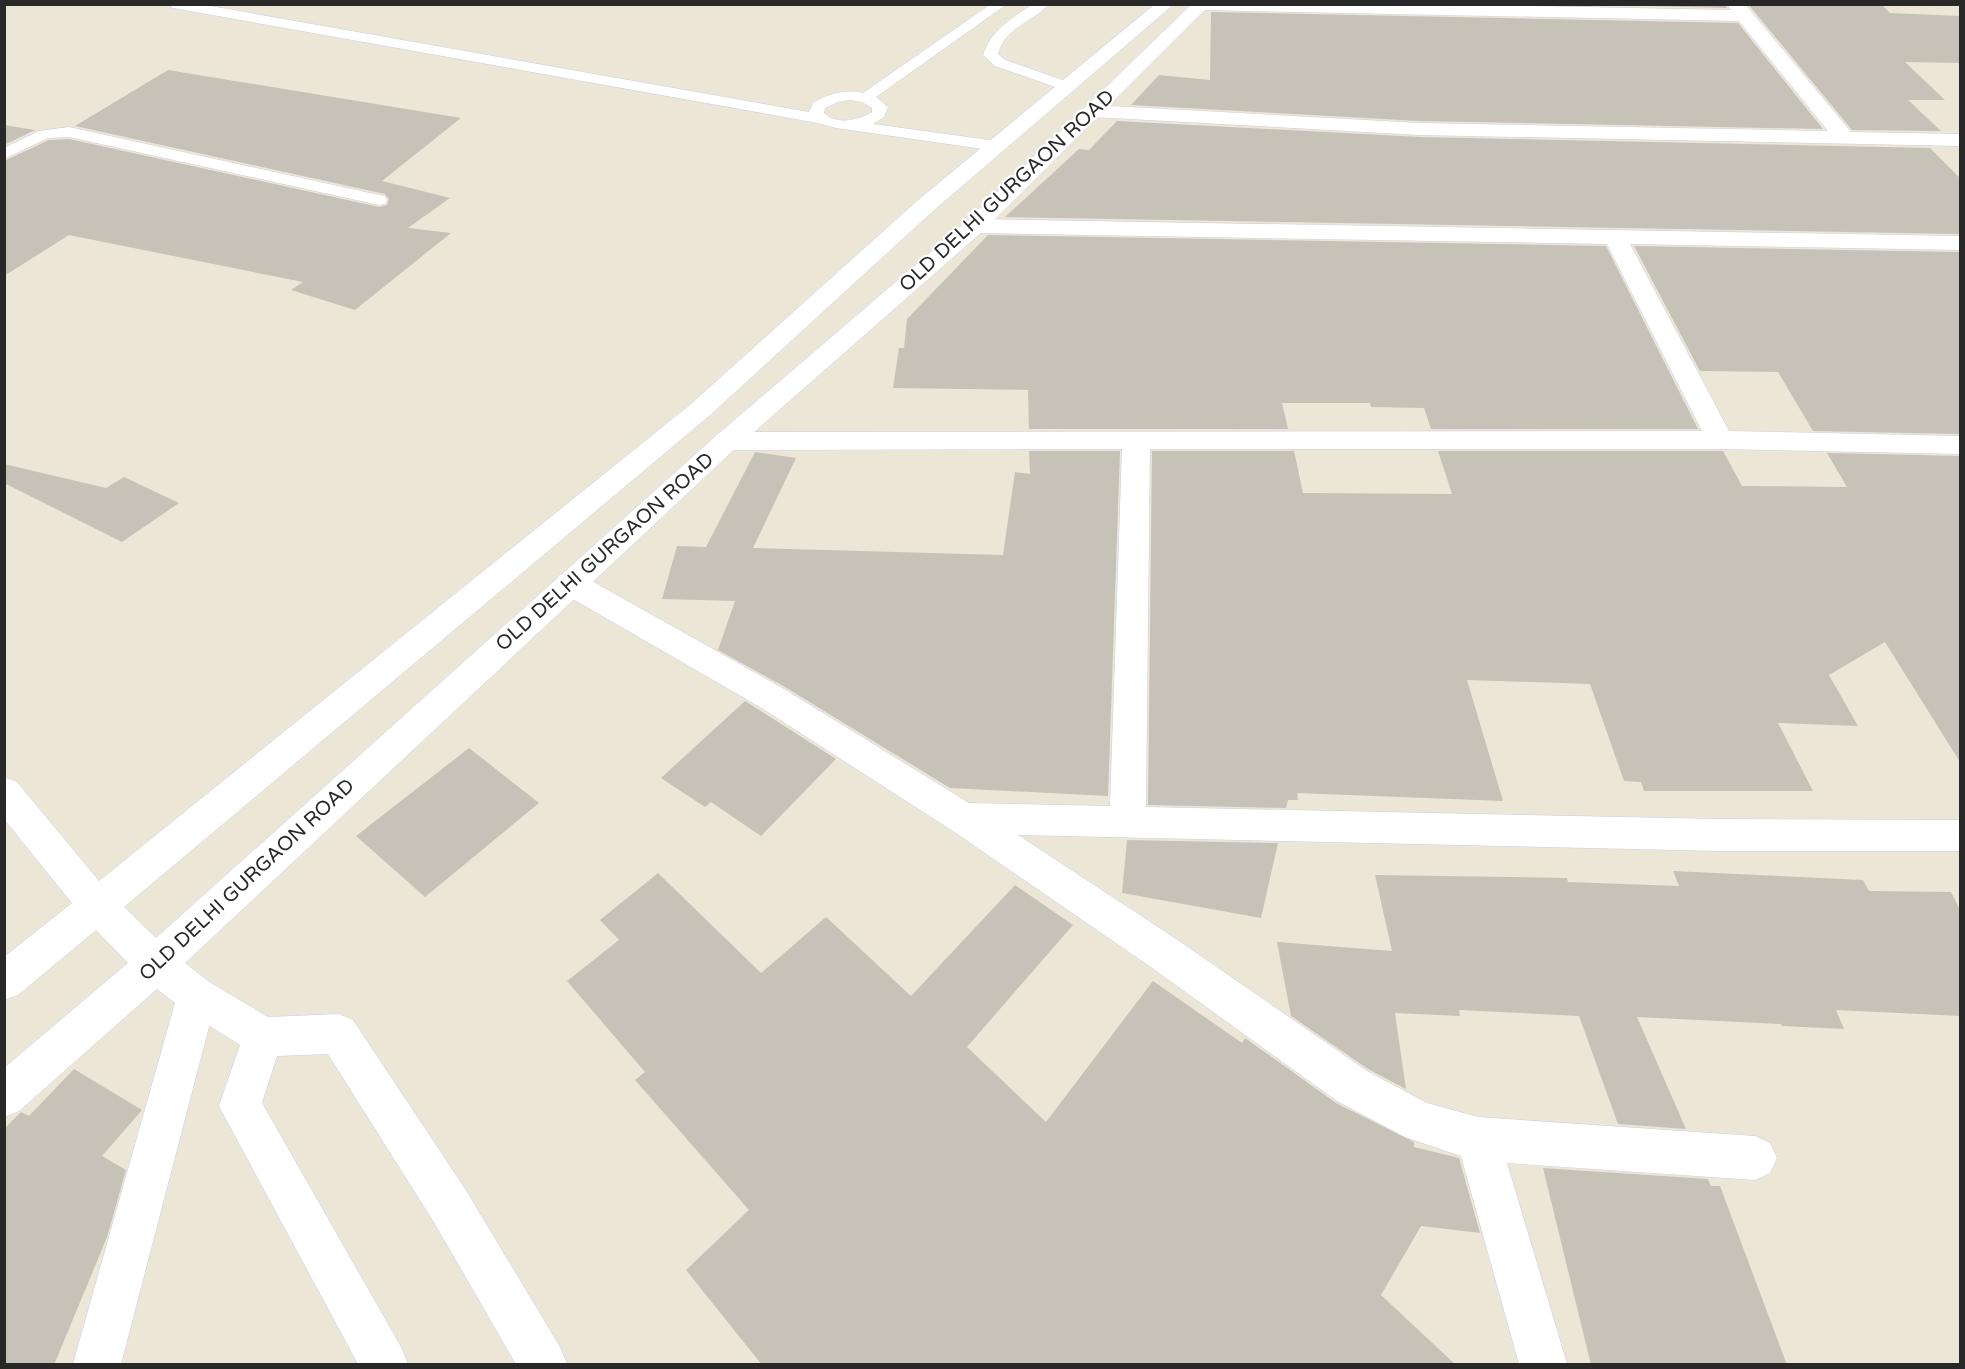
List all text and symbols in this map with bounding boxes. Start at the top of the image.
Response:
street label: OLD DELHI GURGAON ROAD [895,85,1119,297]
street label: OLD DELHI GURGAON ROAD [491,448,719,656]
street label: OLD DELHI GURGAON ROAD [135,774,359,986]

